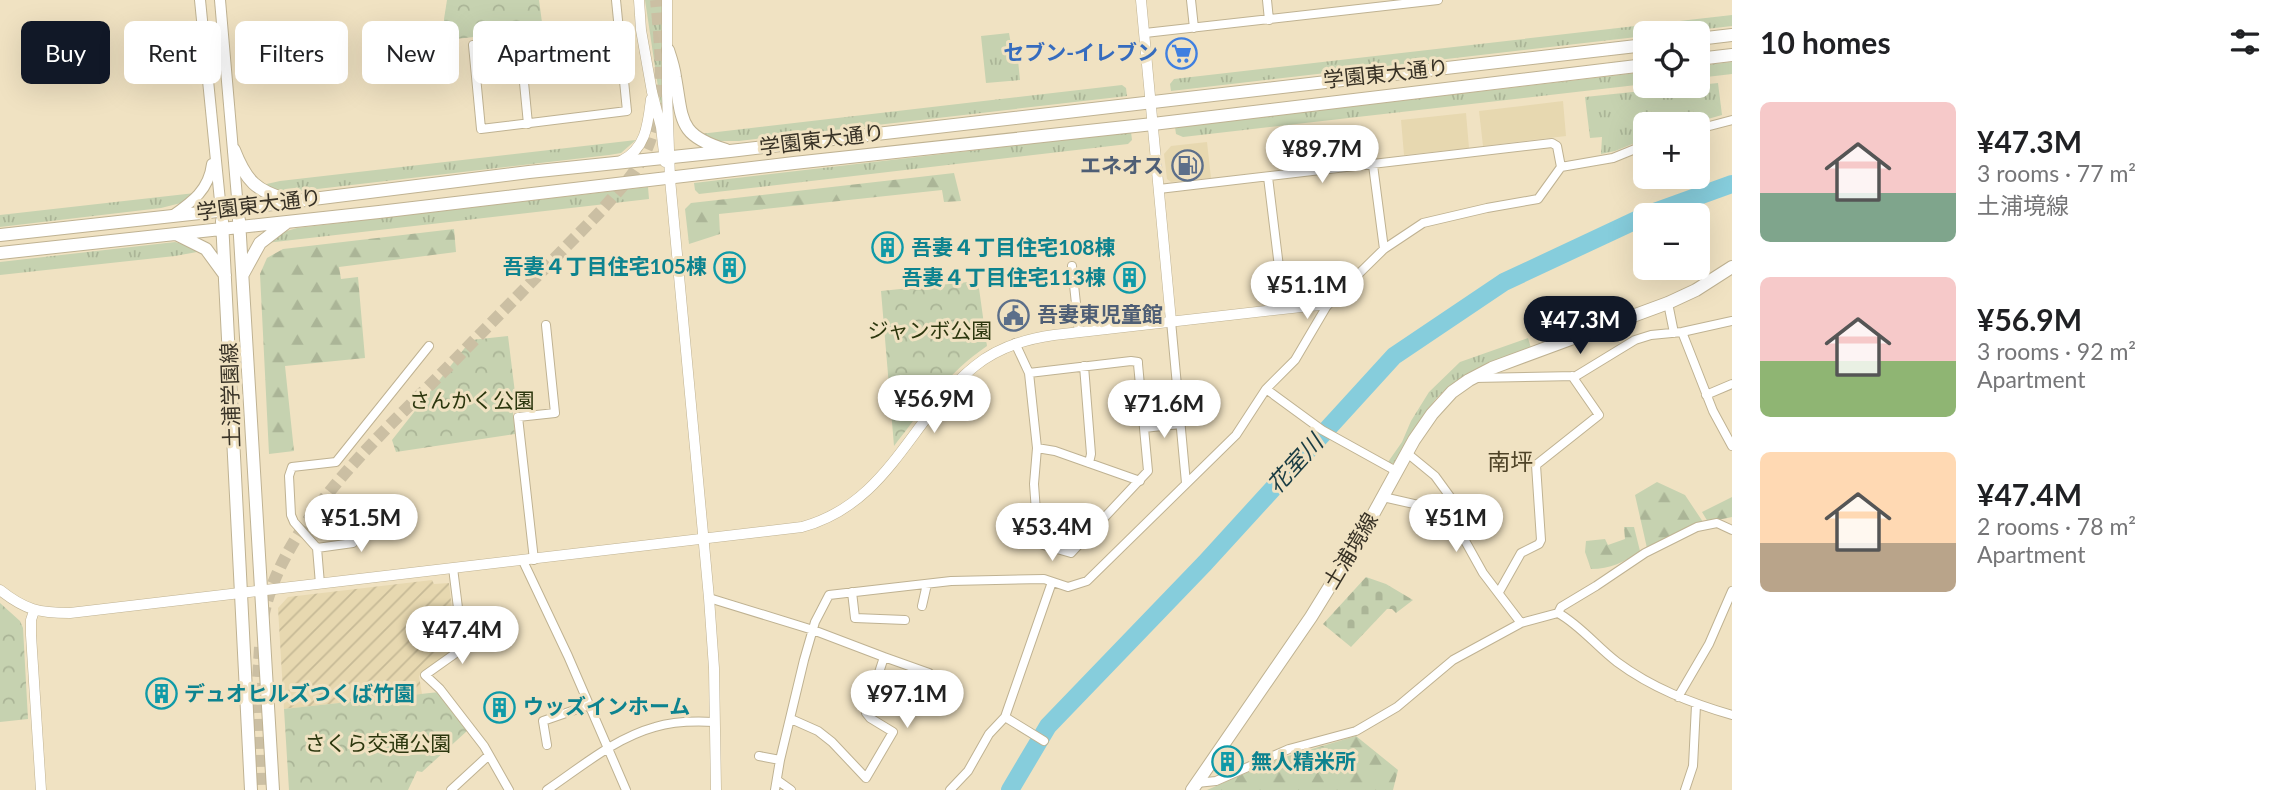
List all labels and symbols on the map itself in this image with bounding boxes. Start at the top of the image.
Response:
supermarket icon: セブン-イレブン [1164,36,1198,70]
place label: セブン-イレブン [1003,39,1158,64]
street label: 学園東大通り [1322,53,1450,92]
street label: 学園東大通り [758,118,886,159]
pin: ¥89.7M [1265,125,1379,185]
fuel station icon: エネオス [1170,149,1204,183]
place label: エネオス [1080,152,1164,177]
street label: 学園東大通り [195,183,323,224]
building icon: 吾妻４丁目住宅108棟 [871,231,905,265]
place label: 吾妻４丁目住宅108棟 [911,234,1116,259]
building icon: 吾妻４丁目住宅105棟 [713,250,747,284]
place label: 吾妻４丁目住宅105棟 [502,253,707,278]
building icon: 吾妻４丁目住宅113棟 [1112,261,1146,295]
pin: ¥51.1M [1250,262,1364,321]
place label: 吾妻４丁目住宅113棟 [901,264,1106,289]
pin: ¥47.3M [1523,296,1637,356]
public building icon: 吾妻東児童館 [997,298,1031,332]
place label: 吾妻東児童館 [1037,301,1163,326]
park label: ジャンボ公園 [868,317,992,342]
street label: 土浦学園線 [215,342,244,448]
pin: ¥56.9M [877,376,991,435]
pin: ¥71.6M [1107,380,1221,440]
park label: さんかく公園 [409,387,535,412]
water label: 花室川 [1261,426,1330,498]
district label: 南坪 [1487,447,1533,475]
pin: ¥51.5M [304,494,418,554]
pin: ¥51M [1415,494,1497,554]
pin: ¥53.4M [995,504,1109,563]
street label: 土浦境線 [1317,508,1382,593]
pin: ¥47.4M [405,606,519,666]
pin: ¥97.1M [850,670,964,730]
building icon: デュオヒルズつくば竹園 [144,677,178,711]
place label: デュオヒルズつくば竹園 [184,680,415,705]
building icon: ウッズインホーム [483,690,517,724]
place label: ウッズインホーム [523,693,690,718]
park label: さくら交通公園 [305,730,452,755]
building icon: 無人精米所 [1211,745,1245,779]
place label: 無人精米所 [1251,748,1356,773]

